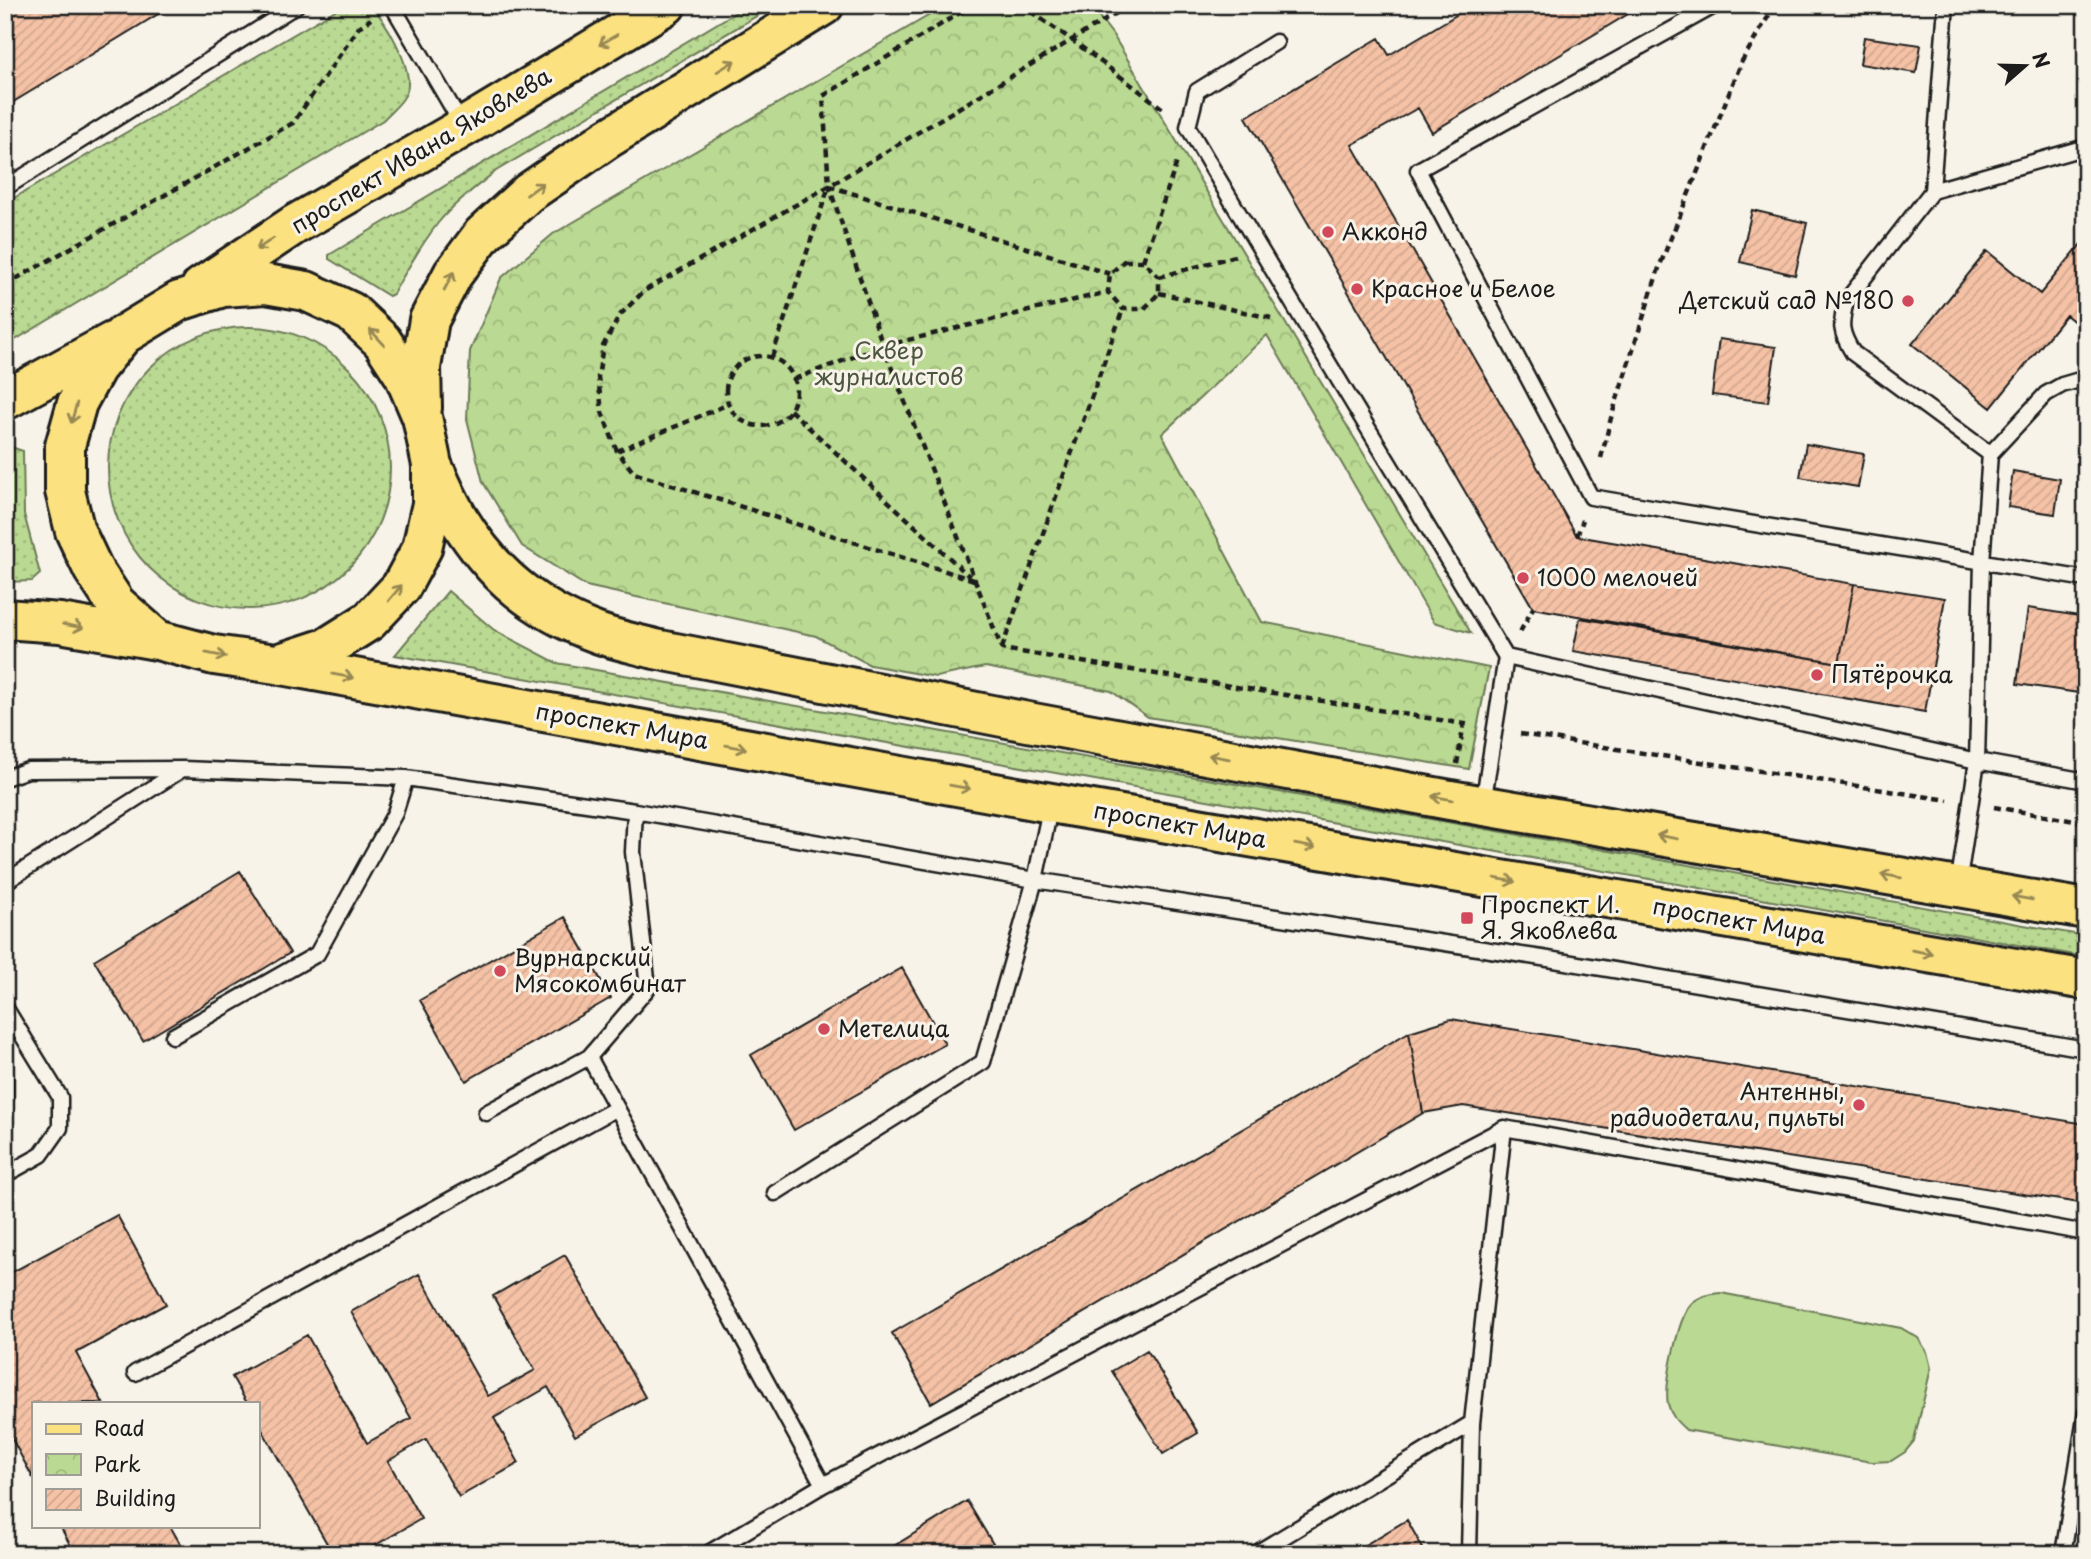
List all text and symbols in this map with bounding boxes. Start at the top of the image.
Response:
north arrow [1990,32,2060,102]
one-way arrow [598,34,618,48]
text: N [2026,48,2058,72]
street label: проспект Ивана Яковлева [283,57,558,242]
one-way arrow [715,59,735,73]
one-way arrow [525,182,544,197]
place label: Акконд [1342,213,1428,248]
marker: Акконд [1320,224,1336,240]
one-way arrow [256,237,275,252]
place label: Красное и Белое [1371,270,1556,305]
one-way arrow [443,271,457,292]
marker: Красное и Белое [1349,281,1365,297]
place label: Детский сад №180 [1678,282,1894,317]
marker: Детский сад №180 [1900,293,1916,309]
one-way arrow [368,329,385,346]
park label: Сквер журналистов [815,332,963,393]
one-way arrow [67,402,80,424]
place label: 1000 мелочей [1537,559,1698,594]
marker: 1000 мелочей [1515,570,1531,586]
one-way arrow [387,584,403,602]
one-way arrow [61,620,84,633]
one-way arrow [204,648,227,662]
place label: Пятёрочка [1831,656,1953,691]
marker: Пятёрочка [1809,667,1825,683]
one-way arrow [331,670,354,683]
street label: проспект Мира [533,692,712,757]
one-way arrow [724,740,747,754]
one-way arrow [1208,750,1231,764]
one-way arrow [948,781,971,794]
street label: проспект Мира [1091,791,1270,856]
one-way arrow [1431,791,1454,805]
one-way arrow [1656,830,1678,843]
one-way arrow [1293,840,1316,853]
one-way arrow [1880,868,1903,882]
one-way arrow [1493,874,1516,887]
place label: Проспект И. Я. Яковлева [1481,886,1620,947]
street label: проспект Мира [1650,887,1829,952]
one-way arrow [2011,891,2034,904]
marker: Проспект И. Я. Яковлева [1459,910,1475,926]
place label: Вурнарский Мясокомбинат [514,939,687,1000]
one-way arrow [1910,946,1933,959]
marker: Вурнарский Мясокомбинат [492,963,508,979]
place label: Метелица [838,1010,950,1045]
marker: Метелица [816,1021,832,1037]
place label: Антенны, радиодетали, пульты [1609,1073,1845,1134]
marker: Антенны, радиодетали, пульты [1851,1097,1867,1113]
legend [32,1402,259,1528]
text: Road [94,1411,145,1443]
text: Park [94,1447,141,1479]
text: Building [94,1481,176,1513]

